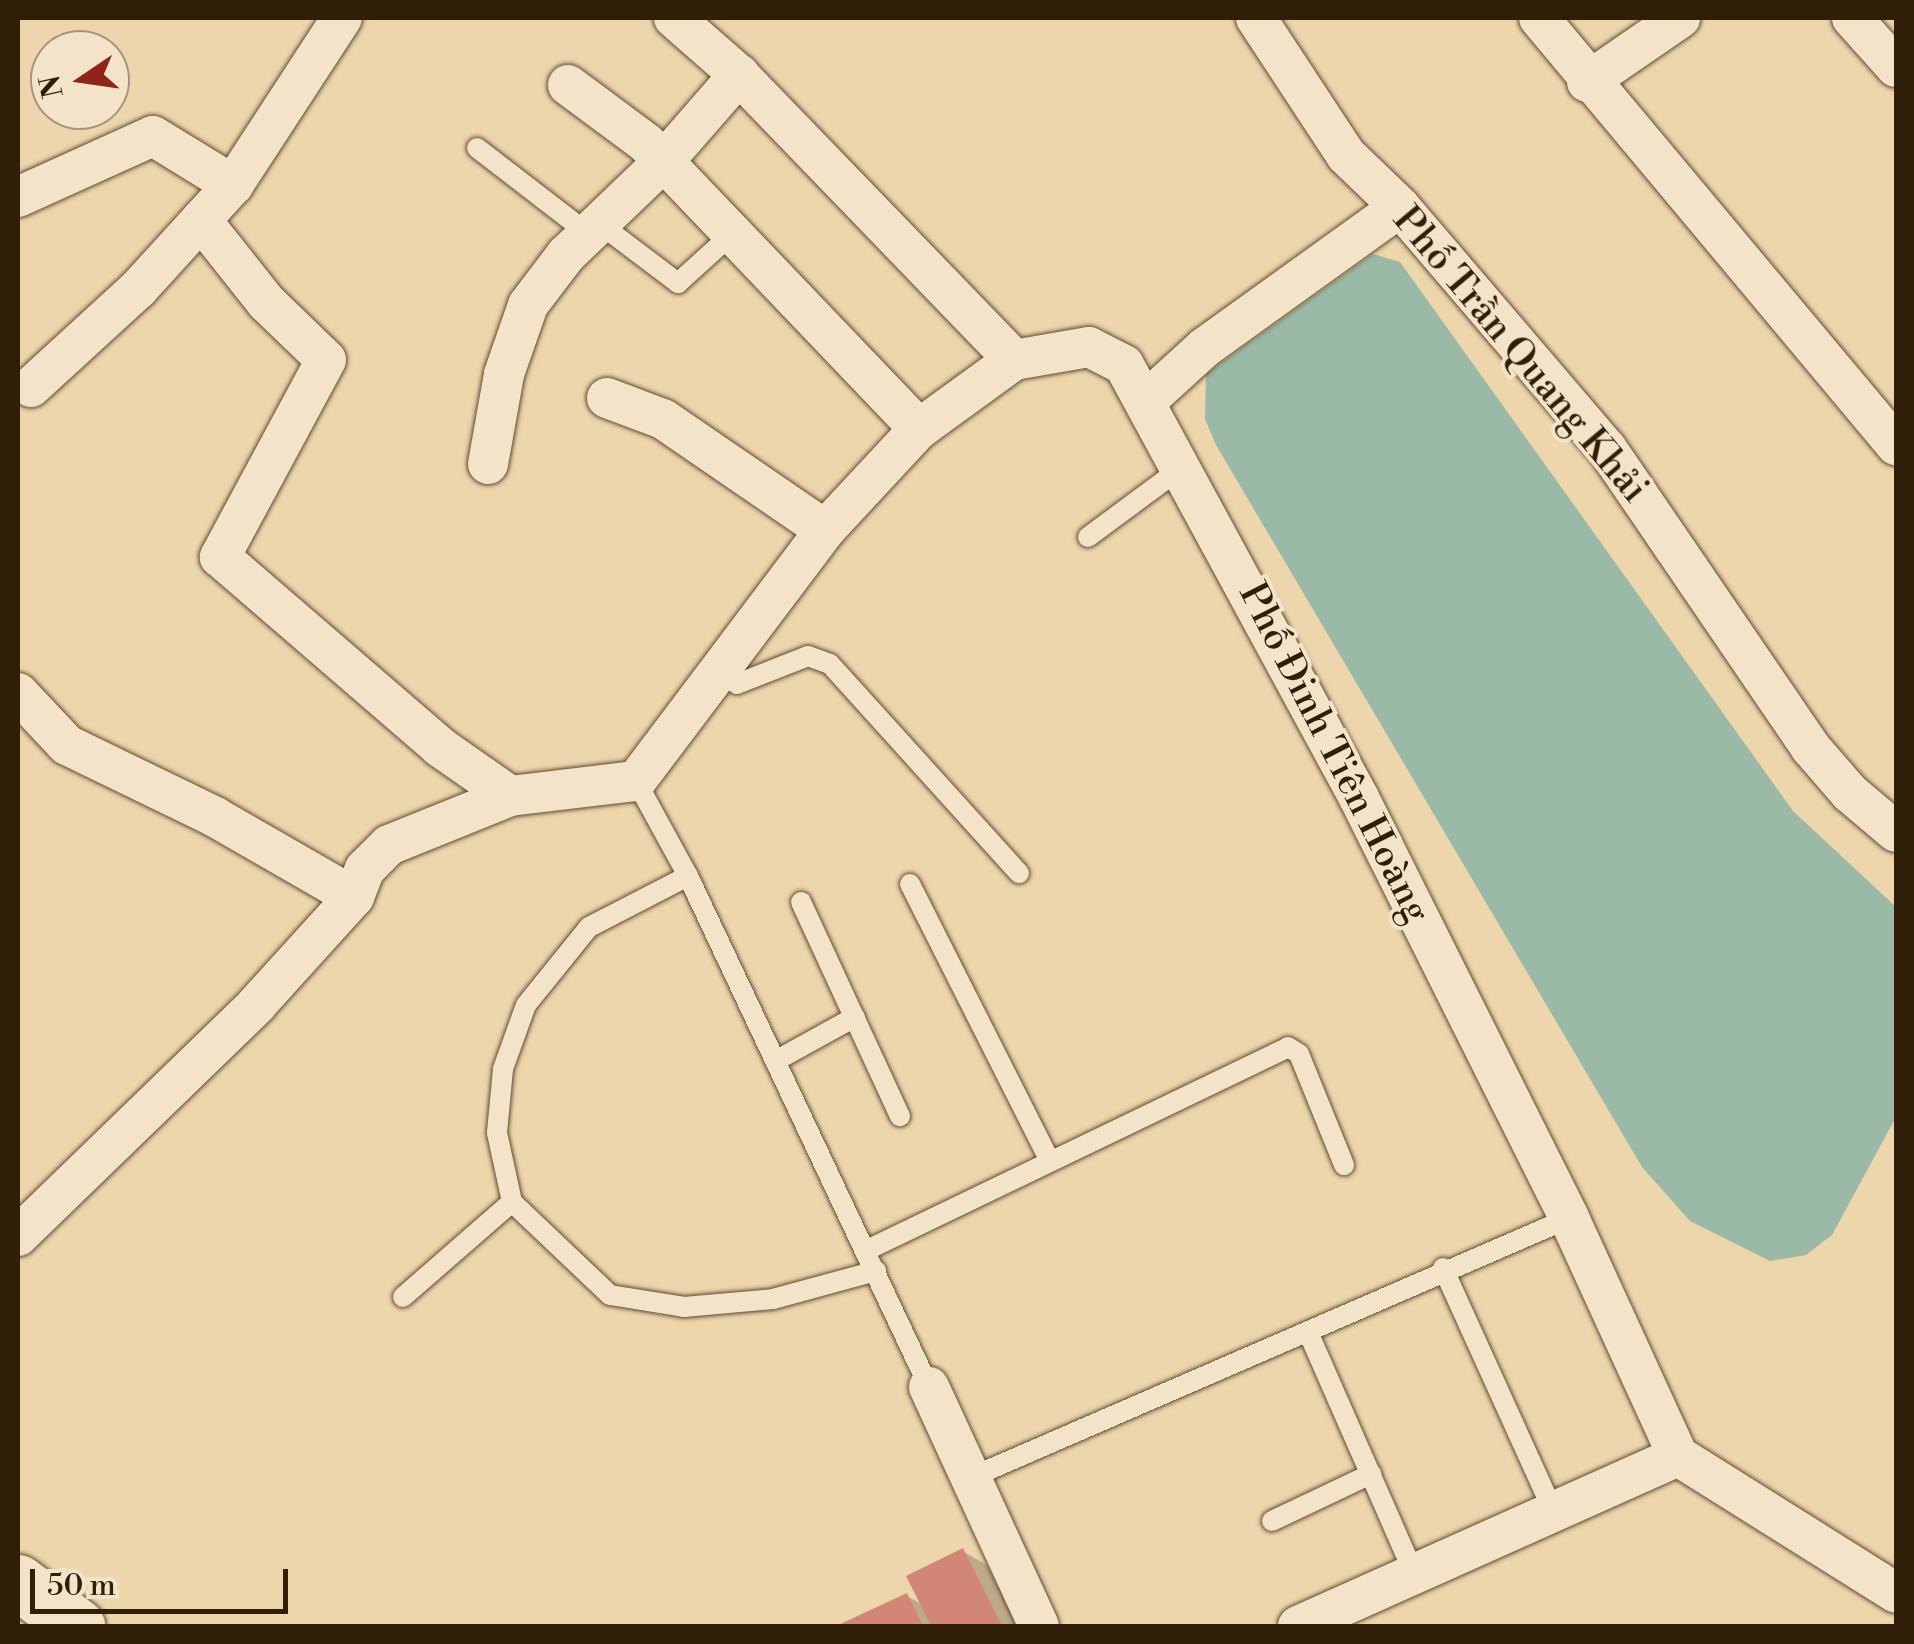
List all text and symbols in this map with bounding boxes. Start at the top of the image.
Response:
north arrow [30,30,130,130]
text: N [33,72,72,101]
street label: Phố Trần Quang Khải [1383,198,1657,512]
street label: Phố Đinh Tiên Hoàng [1229,576,1439,930]
scale bar [35,1549,292,1611]
text: 50 m [47,1567,116,1605]

